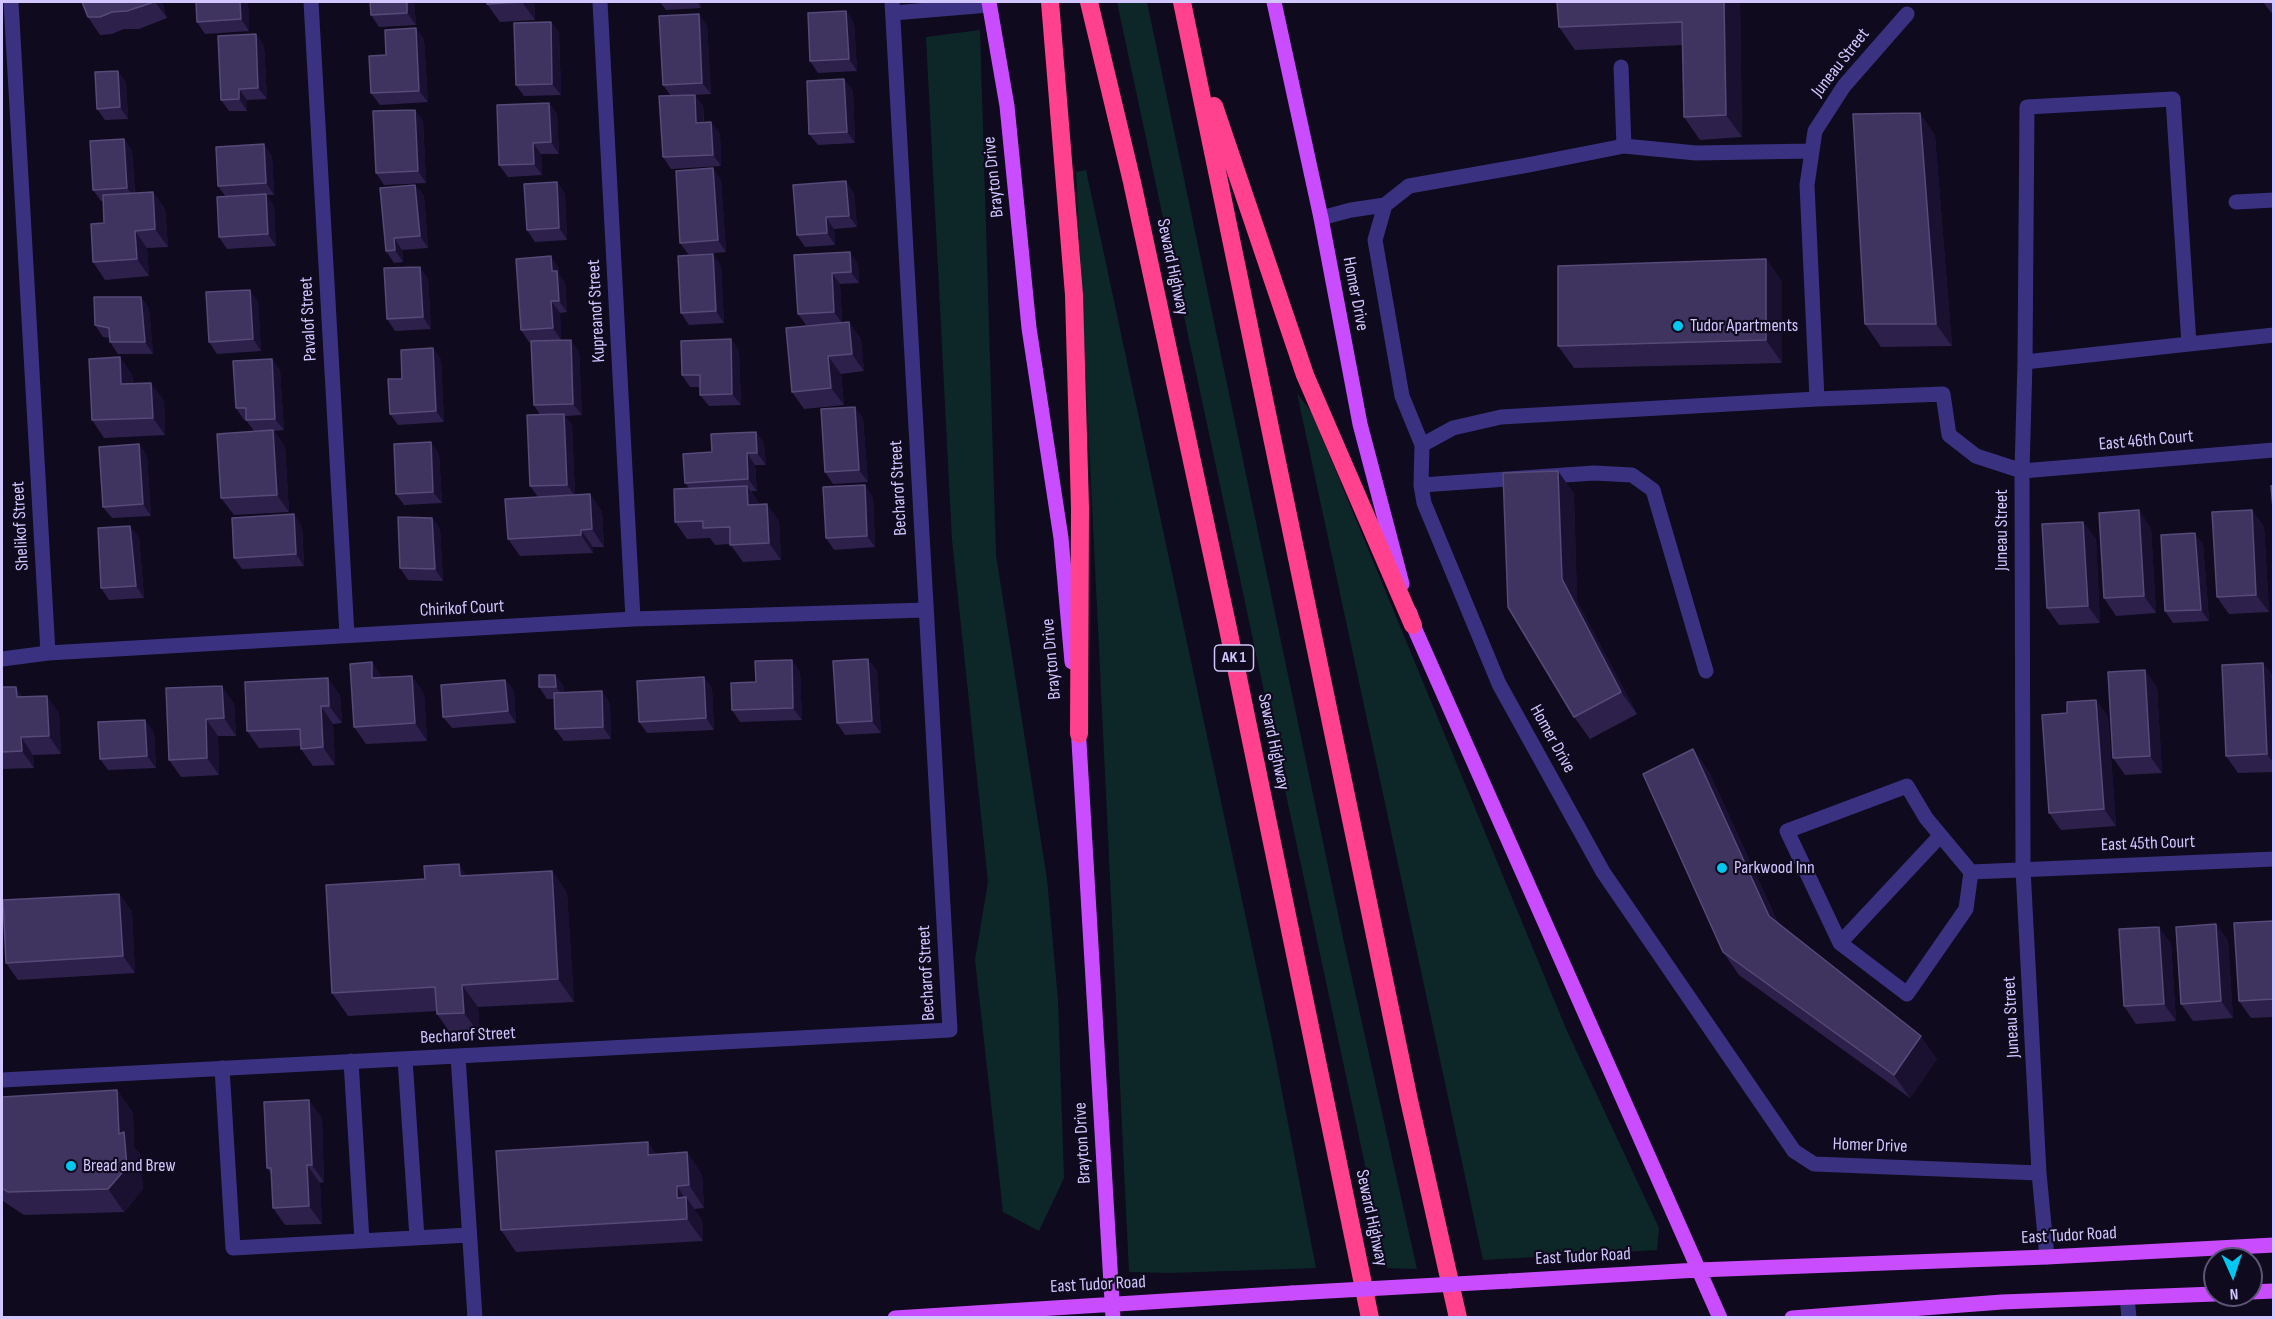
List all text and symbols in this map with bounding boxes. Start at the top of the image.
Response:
street label: Juneau Street [1807,24,1875,102]
street label: Brayton Drive [979,135,1009,219]
street label: Seward Highway [1151,217,1193,317]
street label: Homer Drive [1337,255,1373,333]
street label: Kupreanof Street [584,259,610,363]
street label: Pavalof Street [296,276,322,362]
place label: Tudor Apartments [1690,315,1798,337]
marker: Tudor Apartments [1671,319,1685,333]
street label: East 46th Court [2098,426,2194,456]
street label: Becharof Street [886,440,912,536]
street label: Shelikof Street [8,481,34,571]
street label: Juneau Street [1991,489,2013,571]
street label: Chirikof Court [419,596,505,622]
street label: Brayton Drive [1038,617,1066,701]
road number: AK 1 [1214,645,1254,671]
street label: Seward Highway [1252,692,1294,792]
street label: Homer Drive [1524,701,1580,777]
street label: East 45th Court [2101,832,2195,856]
place label: Parkwood Inn [1734,857,1815,879]
marker: Parkwood Inn [1715,861,1729,875]
street label: Becharof Street [914,925,940,1021]
street label: Juneau Street [1999,976,2025,1058]
street label: Becharof Street [420,1023,516,1049]
street label: Brayton Drive [1070,1102,1096,1184]
street label: Homer Drive [1832,1134,1908,1158]
place label: Bread and Brew [83,1155,176,1177]
marker: Bread and Brew [64,1159,78,1173]
street label: Seward Highway [1350,1168,1392,1268]
street label: East Tudor Road [2021,1223,2117,1249]
street label: East Tudor Road [1535,1244,1631,1270]
north arrow [2203,1247,2263,1307]
street label: East Tudor Road [1050,1272,1146,1298]
text: N [2229,1284,2239,1303]

